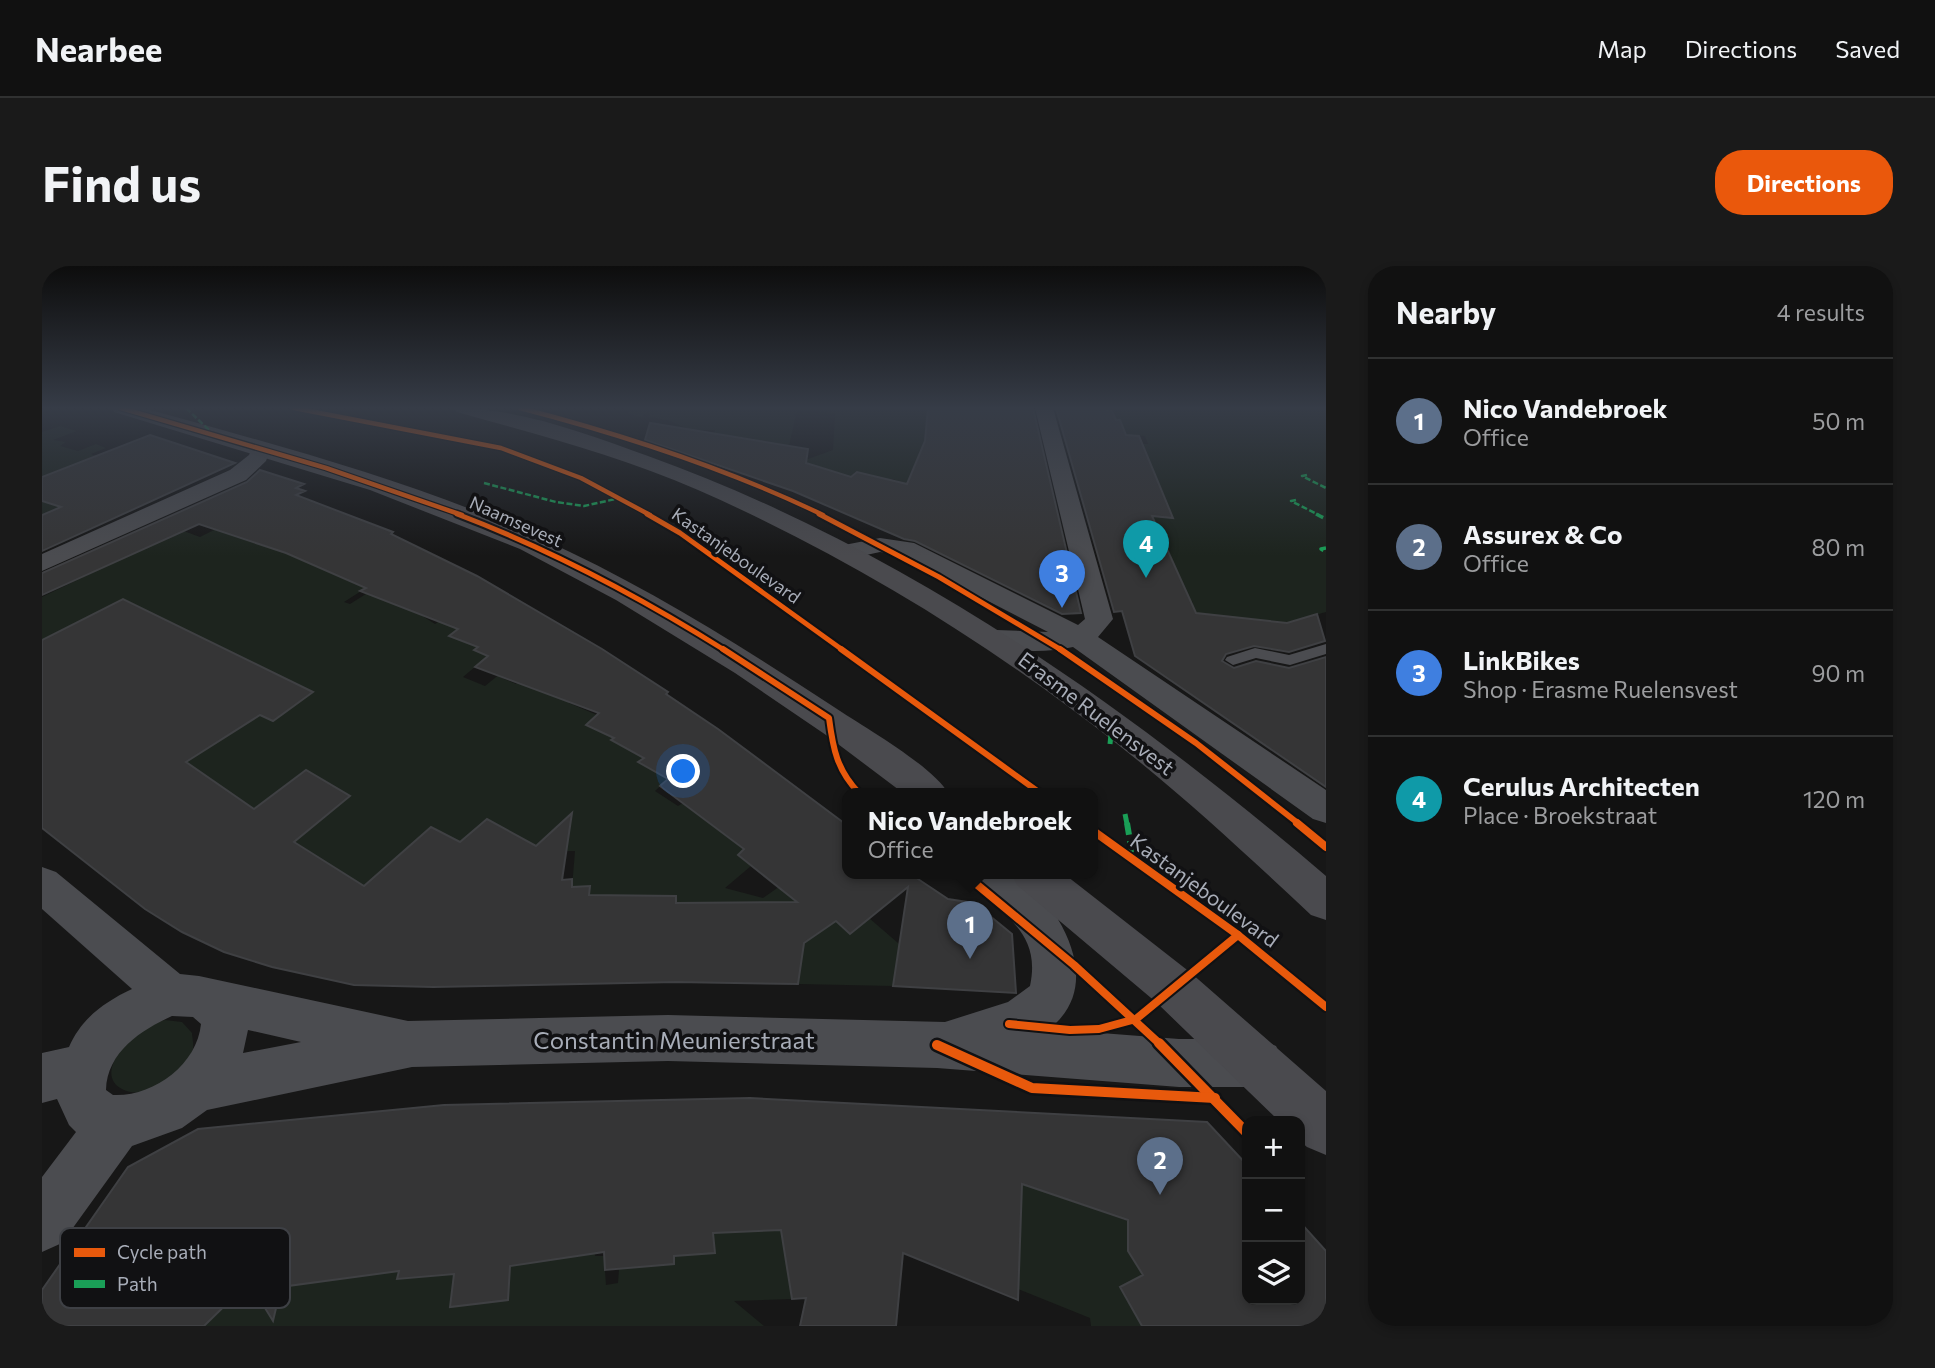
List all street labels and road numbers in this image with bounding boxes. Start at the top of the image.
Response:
street label: Naamsevest [466,491,566,551]
street label: Kastanjeboulevard [668,503,805,608]
street label: Erasme Ruelensvest [1014,646,1180,780]
street label: Kastanjeboulevard [1126,828,1284,952]
street label: Constantin Meunierstraat [533,1025,815,1054]

